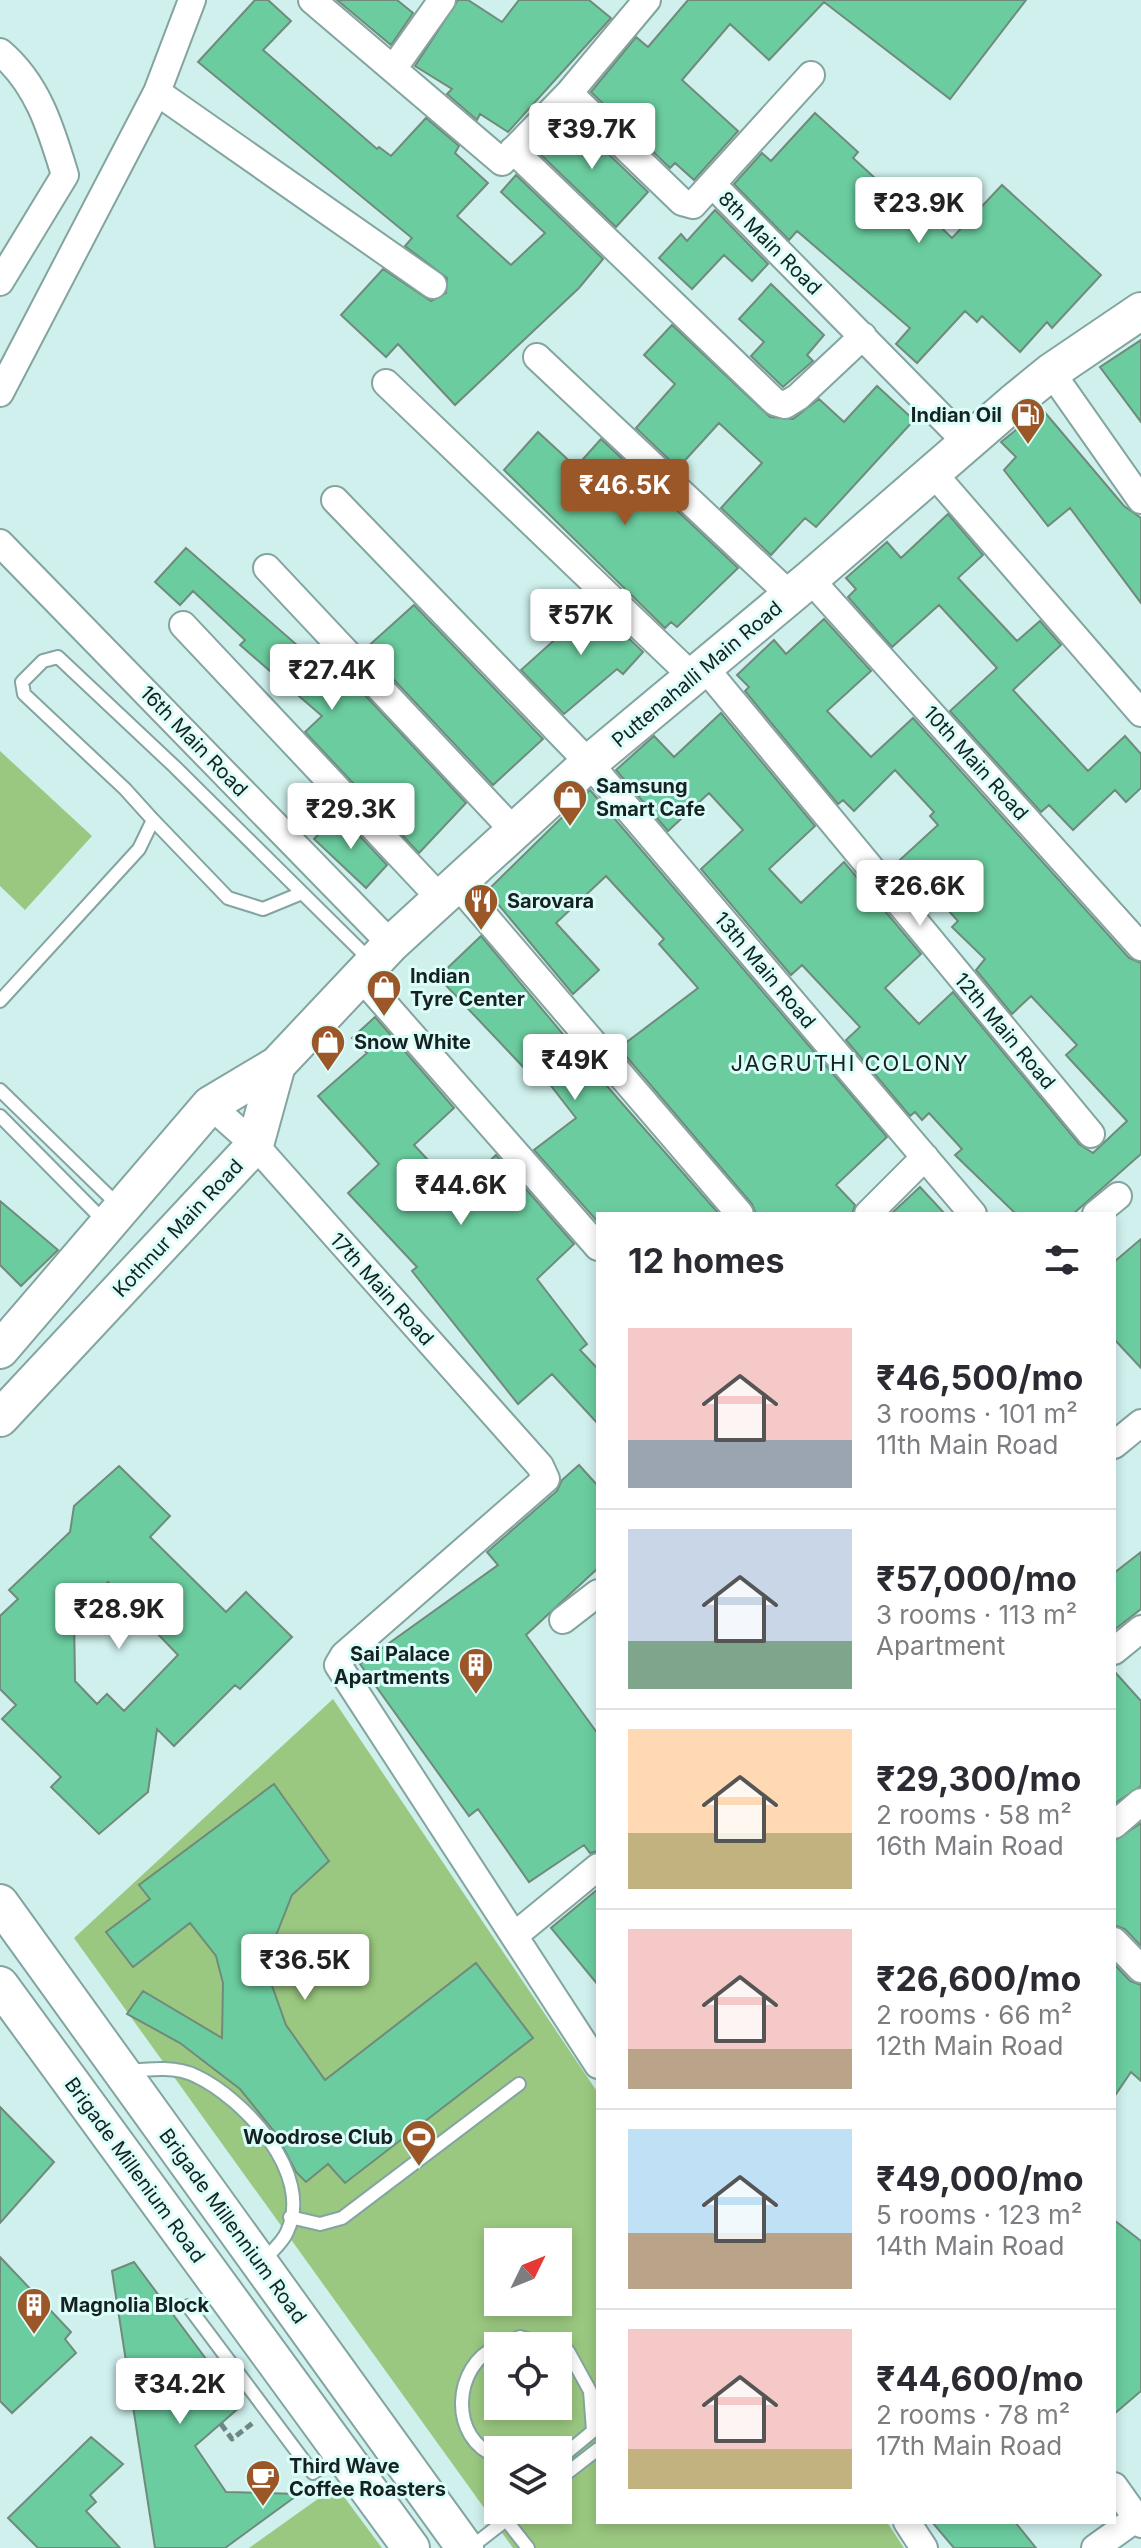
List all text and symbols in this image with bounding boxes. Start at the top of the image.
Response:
pin: ₹39.7K [527,103,657,171]
text: ₹39.7K [547,113,637,144]
pin: ₹23.9K [854,177,984,245]
street label: 8th Main Road [713,186,827,300]
text: ₹23.9K [873,187,965,218]
fuel station icon: Indian Oil [1009,396,1047,446]
place label: Indian Oil [911,403,1002,427]
pin: ₹46.5K [560,459,690,527]
text: ₹46.5K [579,469,671,500]
pin: ₹57K [534,589,628,657]
street label: Puttenahalli Main Road [607,596,787,752]
text: ₹57K [548,599,614,630]
pin: ₹27.4K [267,644,397,712]
text: ₹27.4K [288,654,376,685]
street label: 16th Main Road [135,681,253,801]
street label: 10th Main Road [919,701,1033,825]
place label: Samsung Smart Cafe [596,774,705,821]
shop icon: Samsung Smart Cafe [551,778,589,828]
pin: ₹29.3K [286,783,416,851]
text: ₹29.3K [306,793,396,824]
pin: ₹26.6K [855,860,985,928]
text: ₹26.6K [875,870,965,901]
restaurant icon: Sarovara [462,882,500,932]
place label: Sarovara [507,889,594,913]
street label: 13th Main Road [709,907,821,1033]
place label: Indian Tyre Center [410,964,525,1011]
shop icon: Indian Tyre Center [365,968,403,1018]
street label: 12th Main Road [949,968,1061,1094]
shop icon: Snow White [309,1023,347,1073]
place label: Snow White [354,1030,471,1054]
pin: ₹49K [528,1034,622,1102]
text: ₹49K [541,1044,609,1075]
district label: JAGRUTHI COLONY [730,1050,970,1076]
street label: Kothnur Main Road [108,1154,248,1302]
pin: ₹44.6K [396,1159,526,1227]
text: ₹44.6K [415,1169,507,1200]
street label: 17th Main Road [325,1228,439,1350]
icon: filters [1040,1238,1084,1282]
text: 12 homes [628,1240,784,1281]
text: ₹46,500/mo [876,1357,1083,1398]
icon: home [692,1360,788,1456]
text: 3 rooms · 101 m² [876,1398,1078,1429]
text: 11th Main Road [876,1429,1059,1460]
text: ₹57,000/mo [876,1558,1077,1599]
icon: home [692,1561,788,1657]
pin: ₹28.9K [54,1583,184,1651]
text: ₹28.9K [73,1593,165,1624]
text: 3 rooms · 113 m² [876,1599,1077,1630]
text: Apartment [876,1630,1005,1661]
place label: Sai Palace Apartments [334,1642,450,1689]
building icon: Sai Palace Apartments [457,1646,495,1696]
text: ₹29,300/mo [876,1758,1081,1799]
icon: home [692,1761,788,1857]
text: 2 rooms · 58 m² [876,1799,1072,1830]
text: 16th Main Road [876,1830,1064,1861]
pin: ₹36.5K [240,1934,370,2002]
text: ₹36.5K [259,1944,351,1975]
text: ₹26,600/mo [876,1958,1081,1999]
icon: home [692,1961,788,2057]
text: 2 rooms · 66 m² [876,1999,1072,2030]
text: 12th Main Road [876,2030,1063,2061]
street label: Brigade Millenium Road [60,2073,210,2267]
sports icon: Woodrose Club [400,2118,438,2168]
street label: Brigade Millennium Road [154,2124,312,2328]
place label: Woodrose Club [243,2125,393,2149]
text: ₹49,000/mo [876,2158,1084,2199]
icon: home [692,2161,788,2257]
text: 5 rooms · 123 m² [876,2199,1082,2230]
north arrow [484,2228,572,2316]
map controls [484,2228,572,2524]
text: 14th Main Road [876,2230,1064,2261]
building icon: Magnolia Block [15,2286,53,2336]
place label: Magnolia Block [60,2293,209,2317]
button: locate [484,2332,572,2420]
pin: ₹34.2K [115,2358,245,2426]
text: ₹44,600/mo [876,2358,1084,2399]
icon: home [692,2361,788,2457]
text: ₹34.2K [134,2368,226,2399]
text: 2 rooms · 78 m² [876,2399,1070,2430]
text: 17th Main Road [876,2430,1062,2461]
button: layers [484,2436,572,2524]
place label: Third Wave Coffee Roasters [289,2454,446,2501]
cafe icon: Third Wave Coffee Roasters [244,2458,282,2508]

